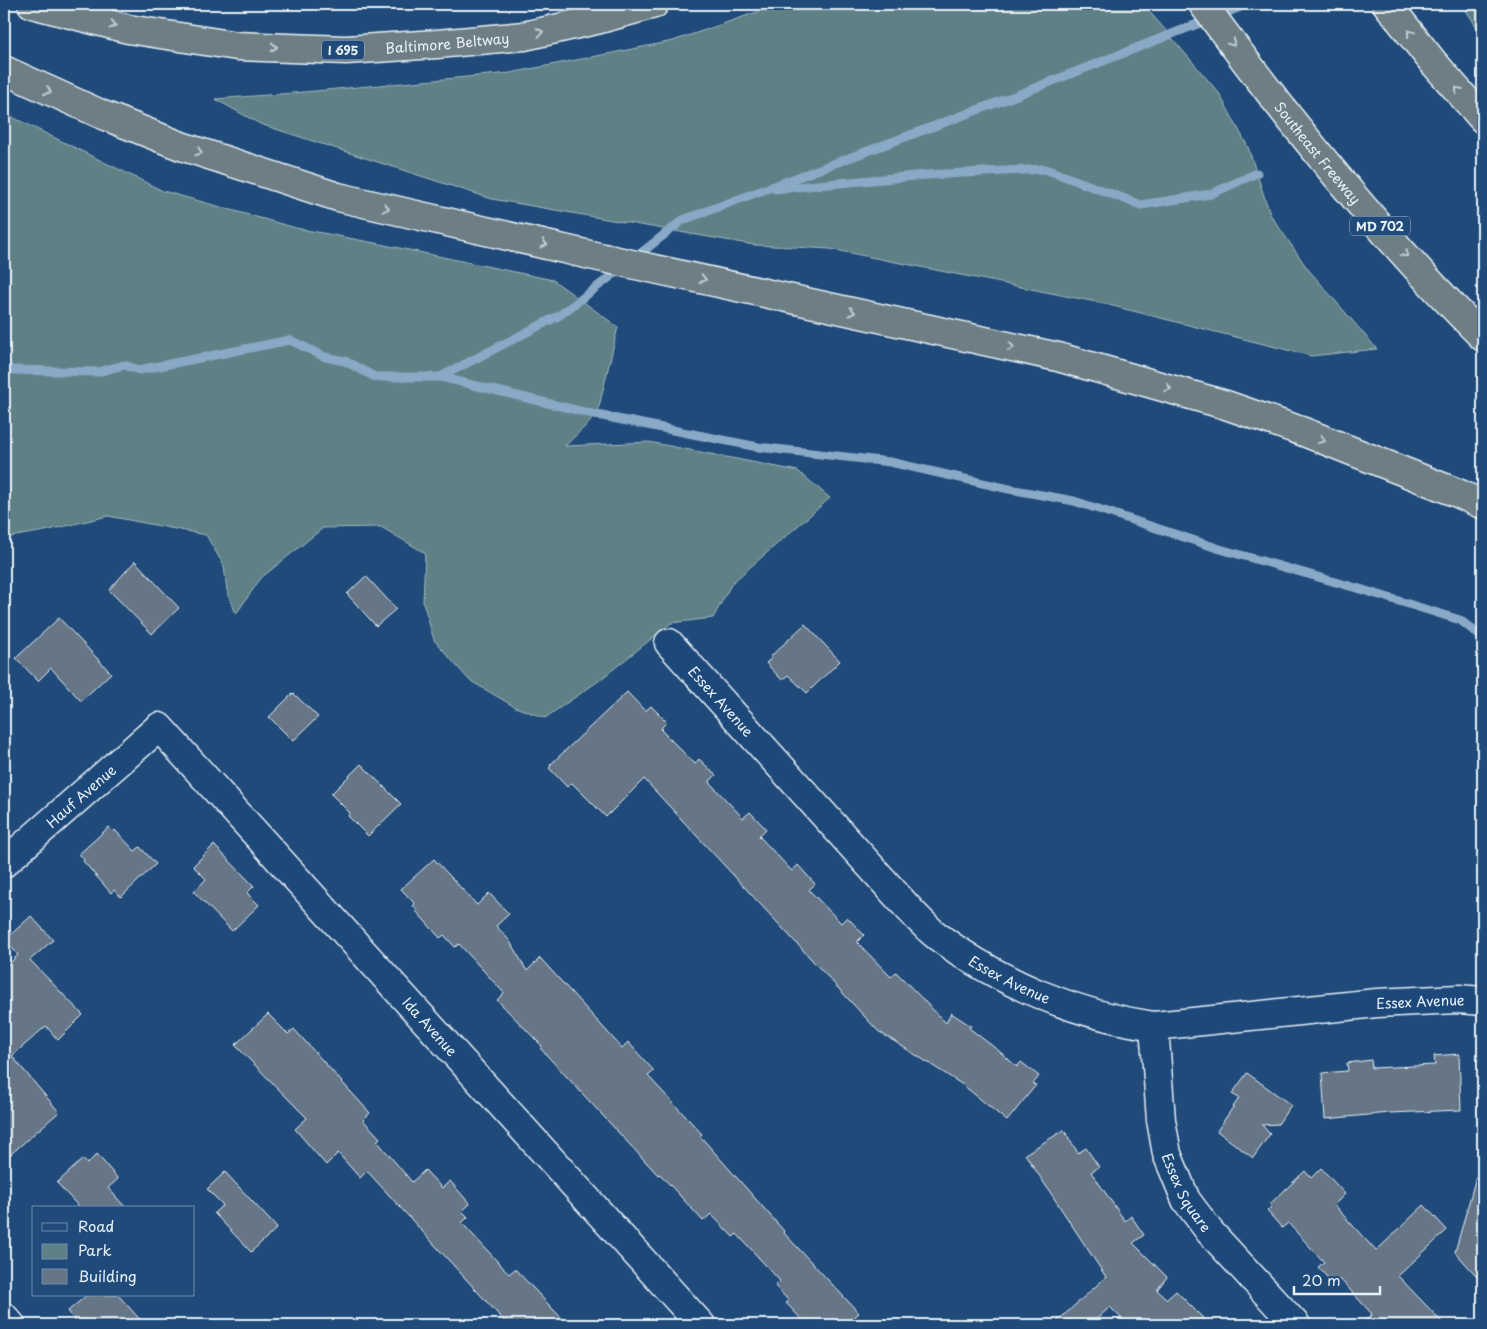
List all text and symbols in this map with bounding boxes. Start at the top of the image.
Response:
one-way arrow [109,19,118,30]
street label: Baltimore Beltway [385,27,510,58]
one-way arrow [536,27,545,38]
one-way arrow [1407,30,1415,39]
one-way arrow [1226,37,1235,47]
road number: I 695 [322,40,364,60]
one-way arrow [270,42,278,52]
one-way arrow [43,84,52,95]
one-way arrow [1455,87,1464,96]
street label: Southeast Freeway [1270,97,1366,209]
one-way arrow [194,146,202,156]
one-way arrow [381,202,390,213]
road number: MD 702 [1350,217,1410,236]
one-way arrow [540,238,549,249]
one-way arrow [1400,249,1409,258]
one-way arrow [698,274,707,284]
one-way arrow [848,306,856,317]
one-way arrow [1006,341,1015,352]
one-way arrow [1163,382,1172,392]
one-way arrow [1317,433,1326,444]
street label: Essex Avenue [684,661,759,741]
street label: Hauf Avenue [41,759,121,832]
street label: Essex Avenue [965,950,1054,1008]
street label: Essex Avenue [1375,988,1466,1014]
street label: Ida Avenue [398,992,463,1061]
street label: Essex Square [1157,1149,1217,1236]
legend [32,1206,195,1296]
text: Road [78,1214,114,1237]
text: Park [78,1238,112,1261]
text: Building [78,1264,137,1287]
scale bar [1294,1264,1381,1296]
text: 20 m [1302,1268,1341,1291]

